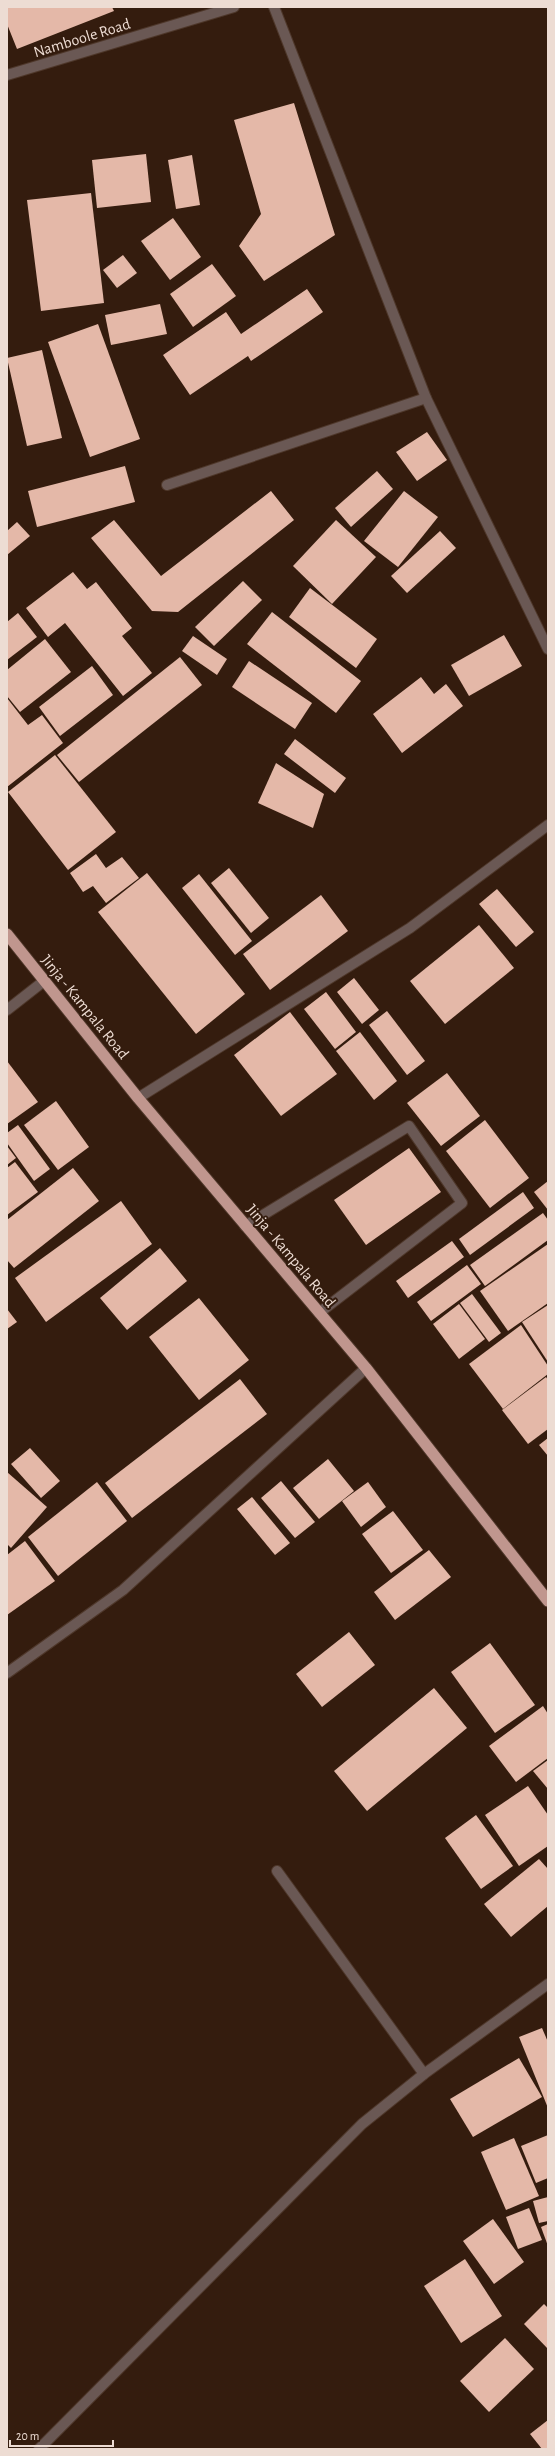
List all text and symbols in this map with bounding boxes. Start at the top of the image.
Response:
street label: Namboole Road [32,16,132,60]
street label: Jinja - Kampala Road [37,952,132,1063]
street label: Jinja - Kampala Road [243,1201,339,1311]
scale bar [10,2422,113,2448]
text: 20 m [16,2430,39,2442]

